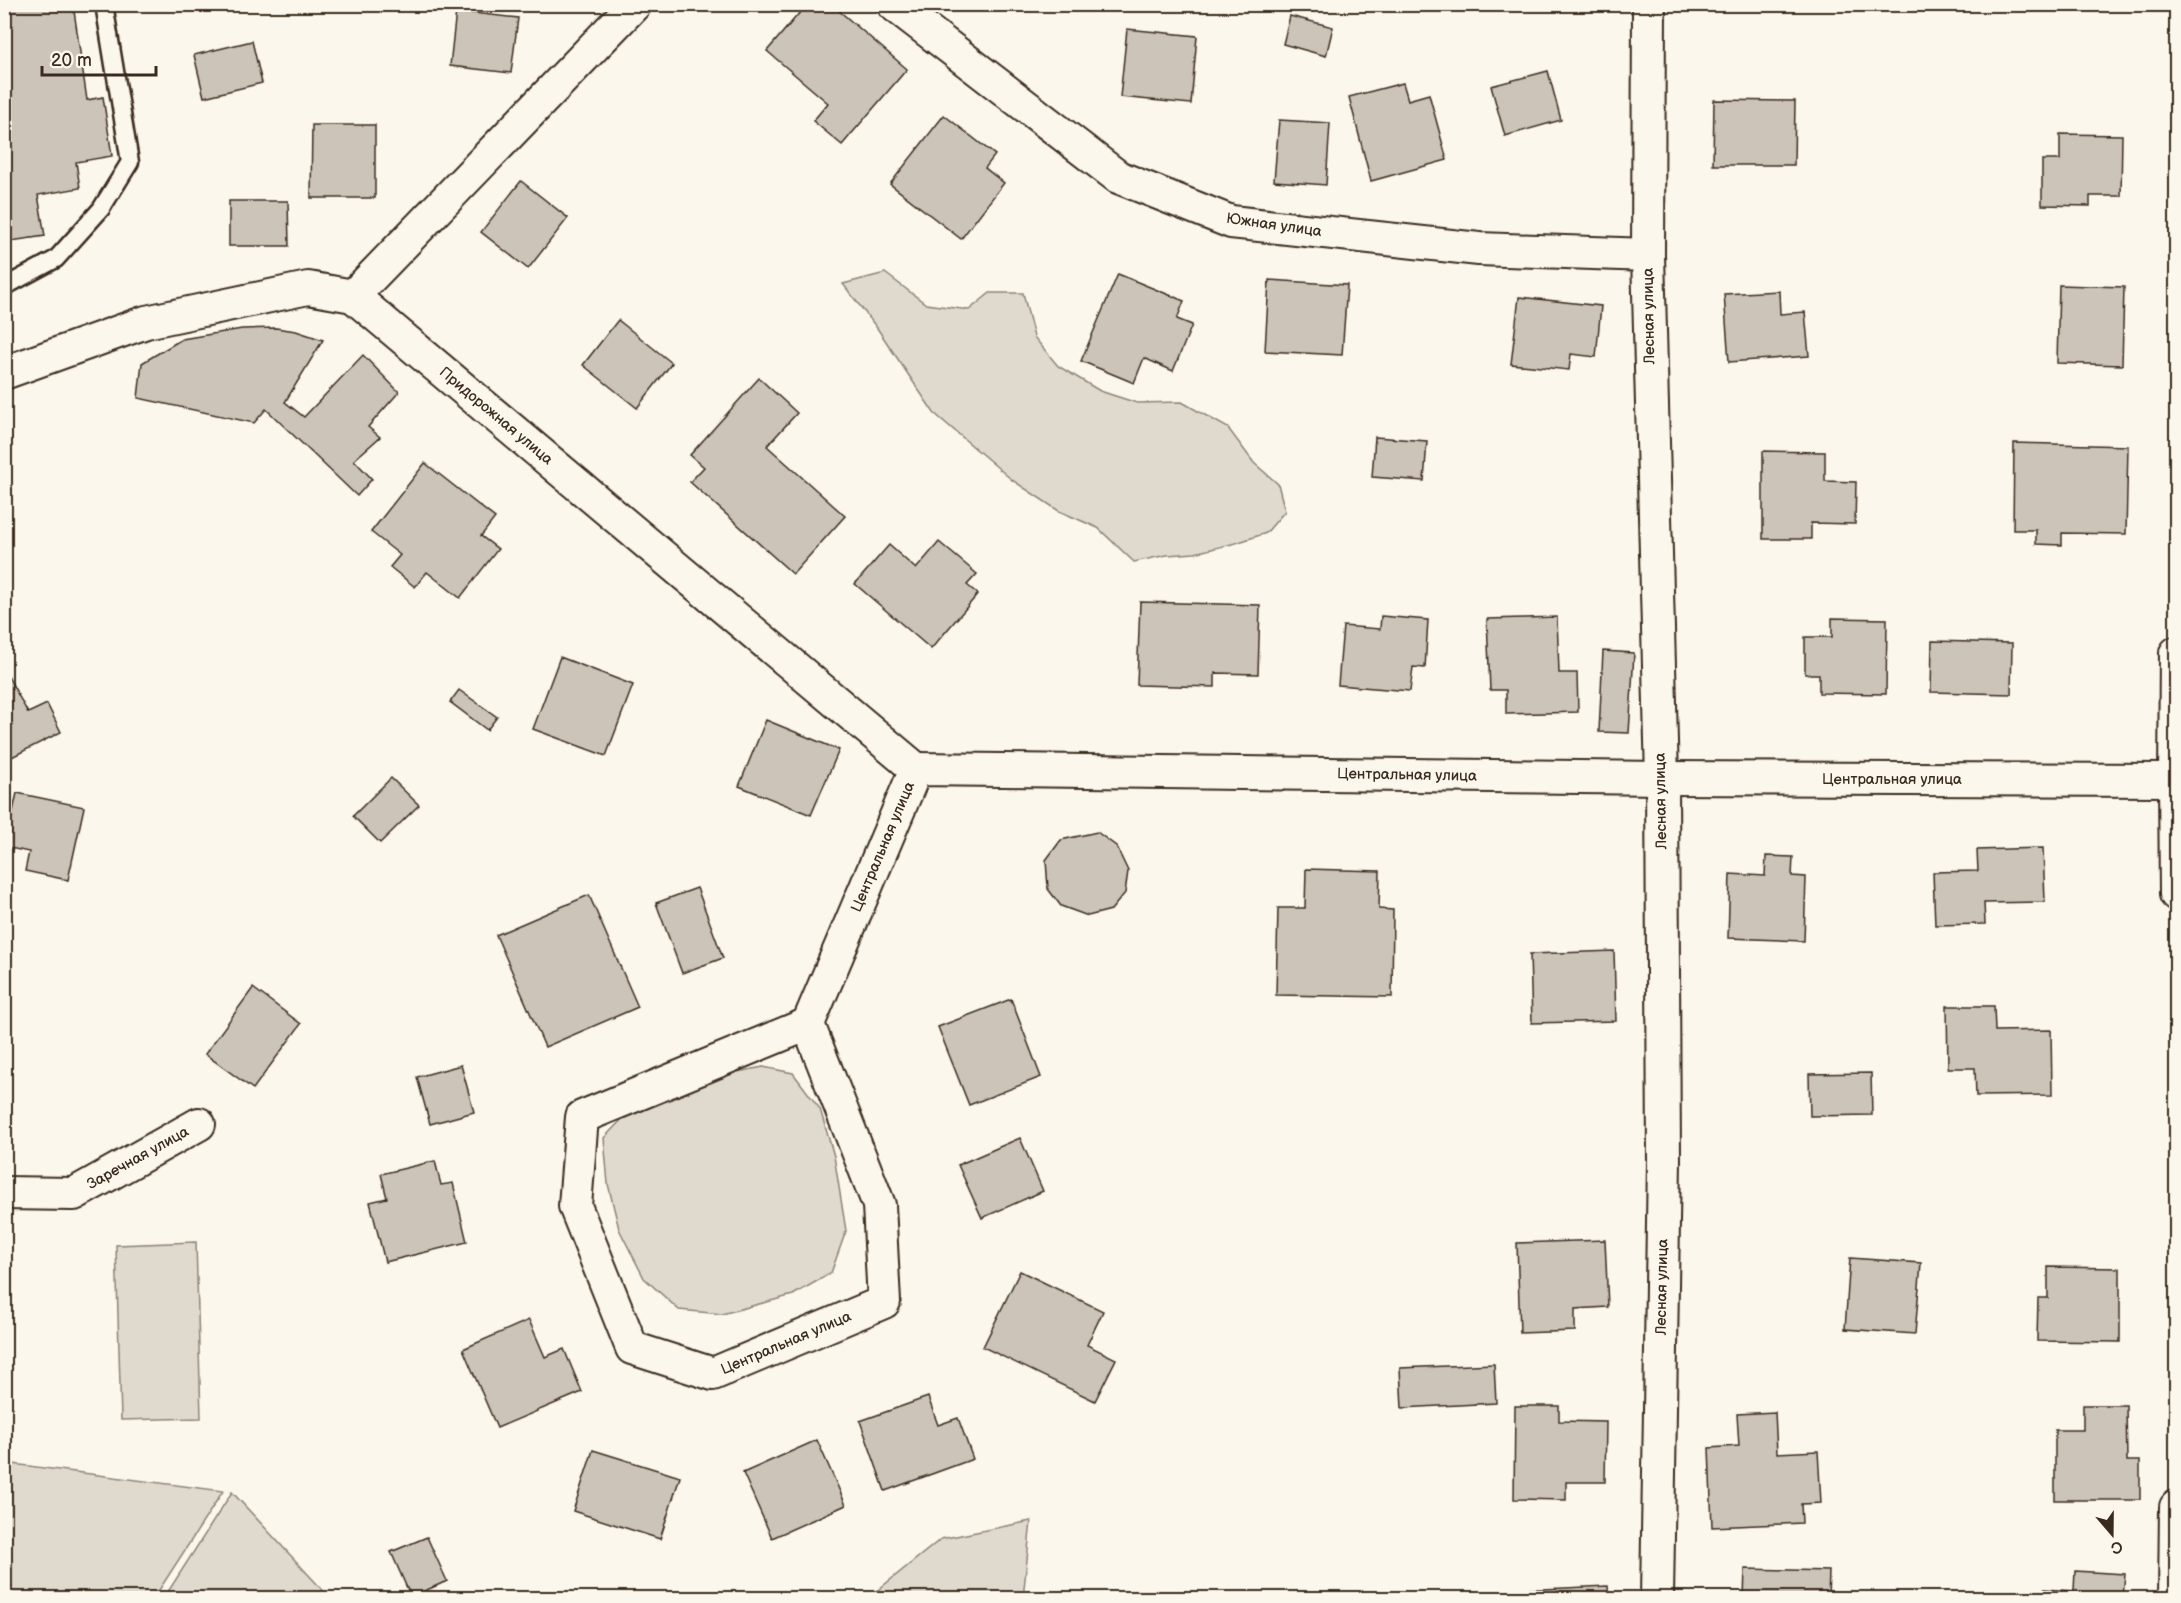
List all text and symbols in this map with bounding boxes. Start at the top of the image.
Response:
scale bar [42,39,156,77]
text: 20 m [51,50,92,71]
street label: Южная улица [1225,209,1323,241]
street label: Лесная улица [1639,267,1659,365]
street label: Придорожная улица [435,363,557,469]
street label: Лесная улица [1651,752,1671,850]
street label: Центральная улица [1337,764,1477,786]
street label: Центральная улица [1822,770,1962,789]
street label: Центральная улица [847,779,919,915]
street label: Заречная улица [84,1122,192,1194]
street label: Лесная улица [1652,1238,1672,1336]
street label: Центральная улица [718,1307,854,1379]
north arrow [2082,1504,2142,1564]
text: С [2108,1536,2125,1558]

